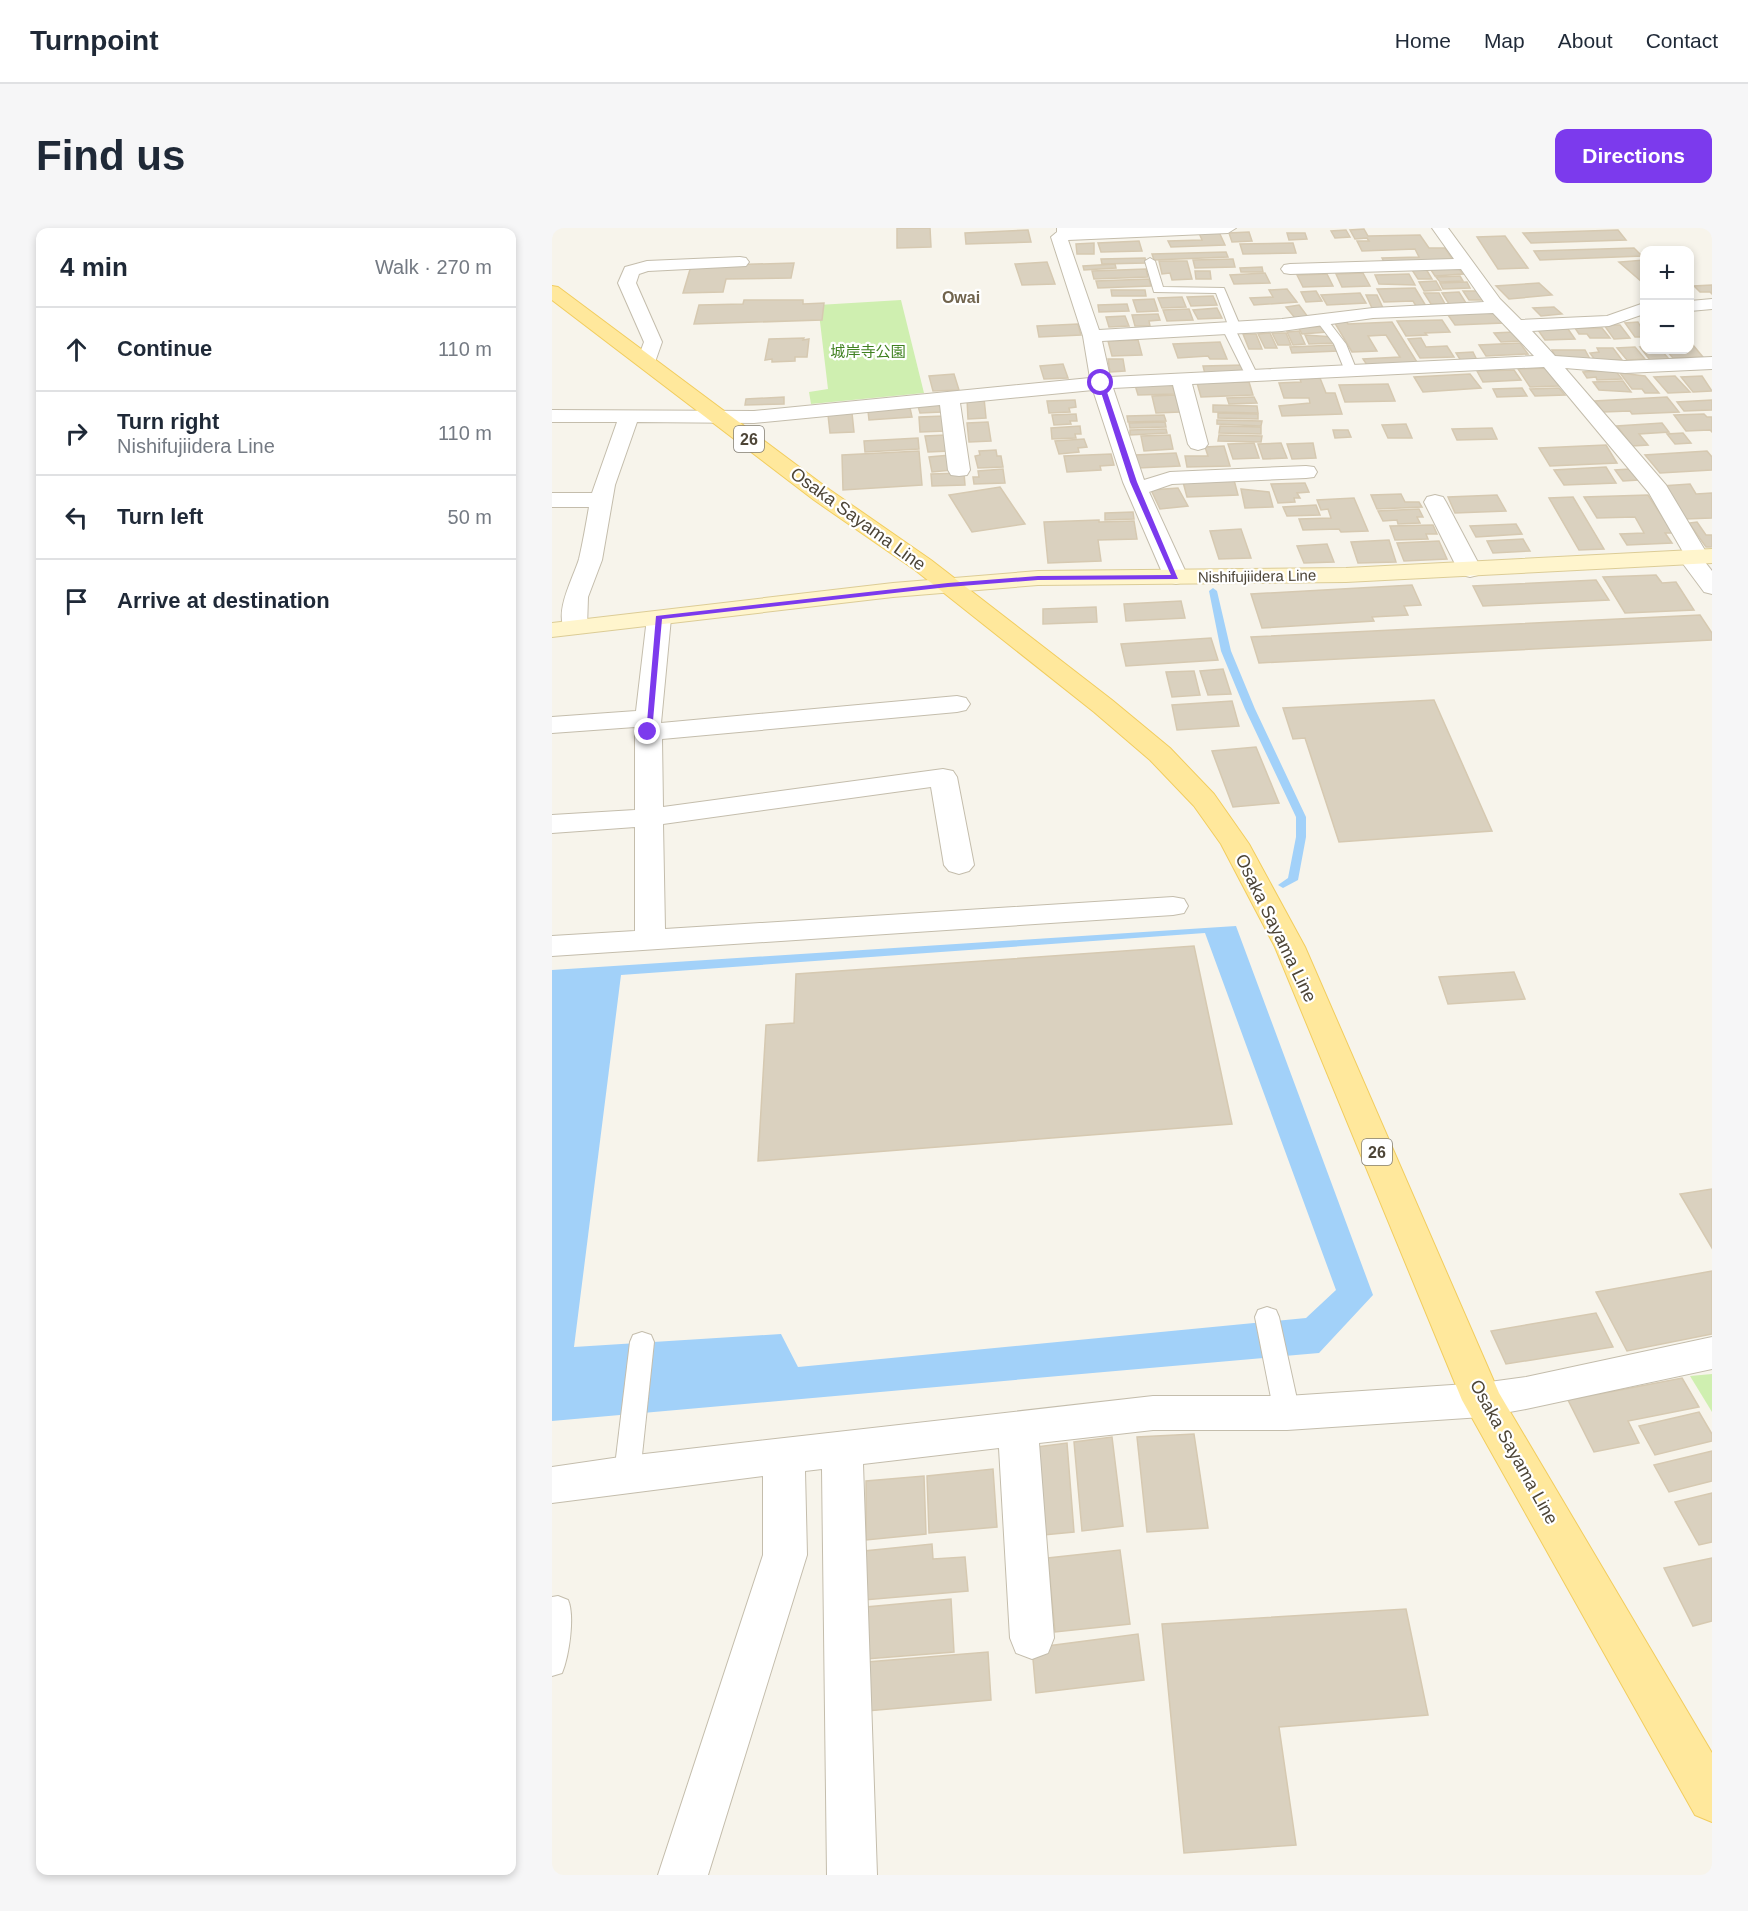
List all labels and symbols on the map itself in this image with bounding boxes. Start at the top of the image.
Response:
district label: Owai [942,289,980,306]
park label: 城岸寺公園 [830,343,906,360]
route start [1087,369,1113,395]
road number: 26 [734,426,764,452]
street label: Osaka Sayama Line [787,463,929,575]
street label: Nishifujiidera Line [1198,566,1316,586]
route end [634,718,660,744]
street label: Osaka Sayama Line [1231,851,1321,1005]
road number: 26 [1362,1139,1392,1165]
street label: Osaka Sayama Line [1466,1376,1562,1528]

